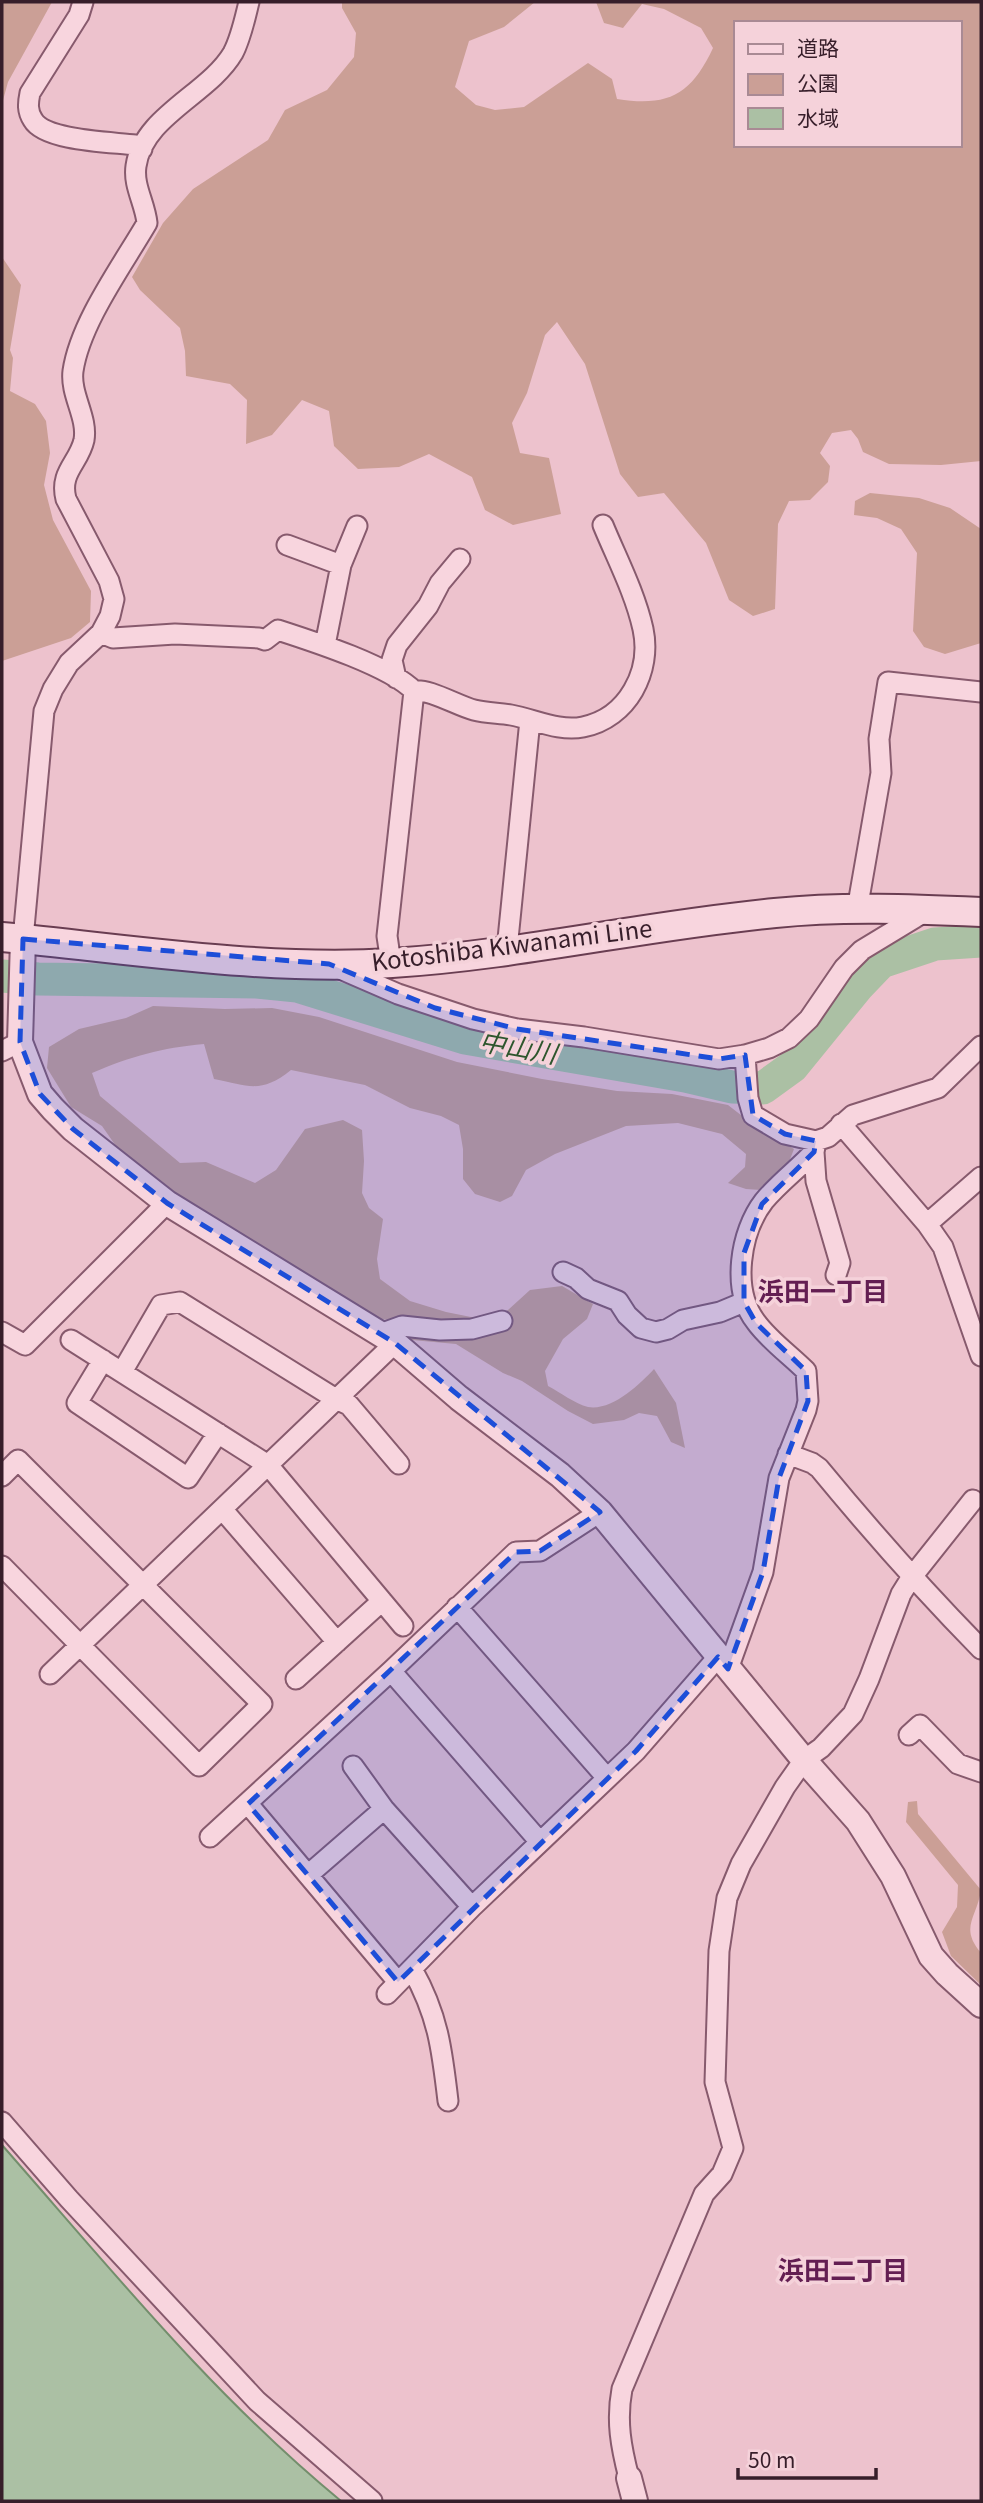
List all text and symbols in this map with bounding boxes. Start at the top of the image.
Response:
legend [734,21,962,147]
text: 道路 [797,32,839,62]
text: 公園 [797,67,839,97]
text: 水域 [797,102,839,132]
street label: Kotoshiba Kiwanami Line [369,909,654,978]
water label: 中山川 [477,1021,563,1071]
district label: 浜田一丁目 [758,1271,888,1308]
district label: 浜田二丁目 [778,2250,908,2287]
scale bar [738,2436,876,2480]
text: 50 m [748,2444,795,2474]

